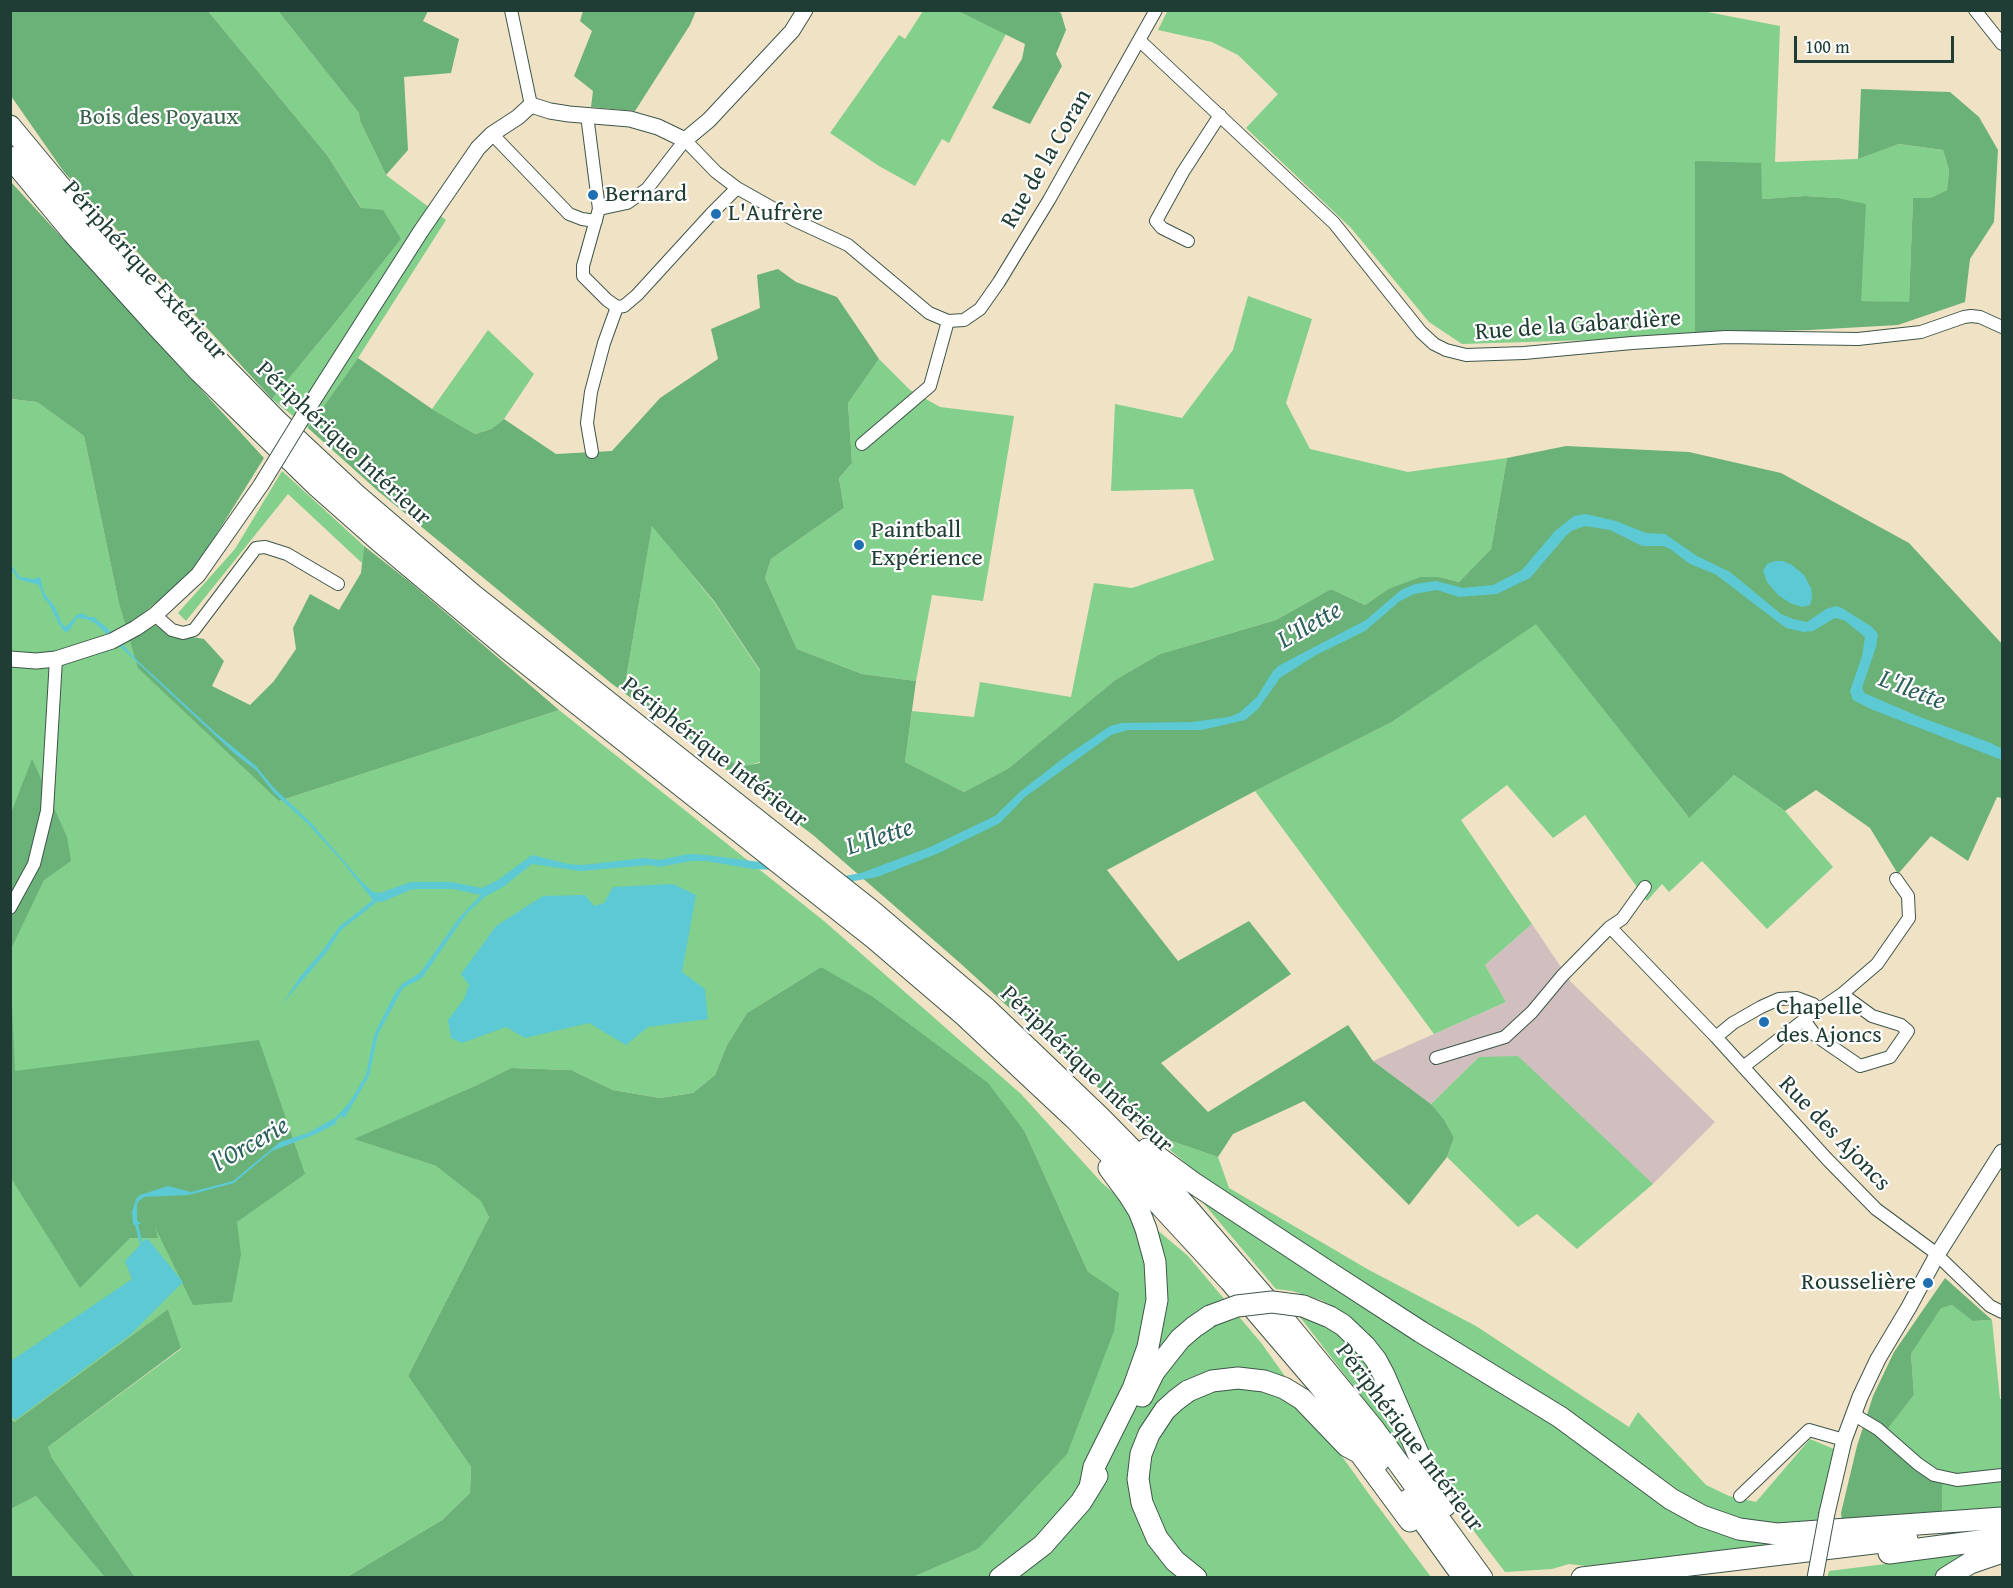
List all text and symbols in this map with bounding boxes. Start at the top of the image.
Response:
scale bar [1797,24,1958,62]
text: 100 m [1805,33,1850,60]
street label: Rue de la Coran [996,84,1098,234]
park label: Bois des Poyaux [79,104,239,132]
street label: Périphérique Extérieur [56,175,232,367]
place label: Bernard [605,181,687,209]
marker: Bernard [586,188,600,202]
place label: L'Aufrère [728,200,823,228]
marker: L'Aufrère [709,207,723,221]
street label: Rue de la Gabardière [1474,304,1682,348]
street label: Périphérique Intérieur [250,356,436,532]
place label: Paintball Expérience [871,517,983,573]
marker: Paintball Expérience [852,538,866,552]
water label: L'Ilette [1272,595,1348,657]
water label: L'Ilette [1874,664,1950,718]
street label: Périphérique Intérieur [615,671,813,835]
water label: L'Ilette [842,813,918,863]
street label: Périphérique Intérieur [994,980,1178,1160]
place label: Chapelle des Ajoncs [1776,994,1882,1050]
marker: Chapelle des Ajoncs [1757,1015,1771,1029]
street label: Rue des Ajoncs [1772,1070,1896,1198]
water label: l'Orcerie [207,1111,295,1179]
place label: Rousselière [1801,1269,1916,1297]
marker: Rousselière [1921,1276,1935,1290]
street label: Périphérique Intérieur [1329,1338,1489,1538]

